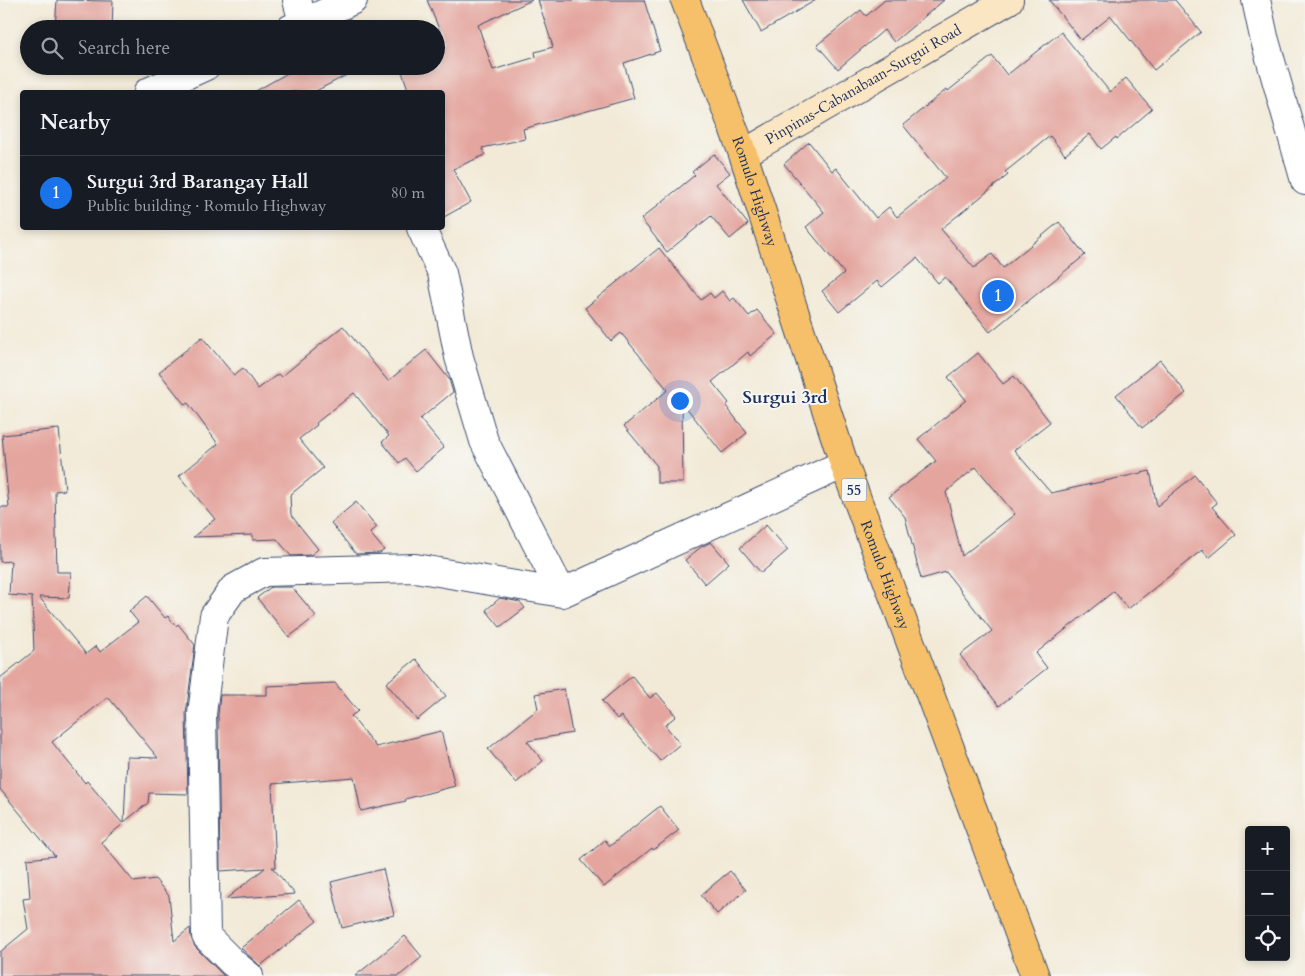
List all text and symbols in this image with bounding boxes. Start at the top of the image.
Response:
search box [20,20,445,75]
street label: Pinpinas-Cabanabaan-Surgui Road [762,20,965,149]
icon: search [38,34,66,62]
text: Search here [78,35,170,61]
text: Nearby [40,108,111,137]
street label: Romulo Highway [727,133,783,249]
text: Surgui 3rd Barangay Hall [87,169,308,195]
text: 1 [52,182,60,204]
text: 80 m [391,182,425,204]
text: Public building · Romulo Highway [87,195,327,217]
pin: 1 [982,277,1014,315]
district label: Surgui 3rd [742,385,828,410]
your location [667,388,693,414]
road number: 55 [842,478,866,502]
street label: Romulo Highway [856,517,915,632]
map controls [1245,826,1290,961]
button: + [1245,826,1290,871]
button: − [1245,871,1290,916]
button: locate [1245,916,1290,961]

